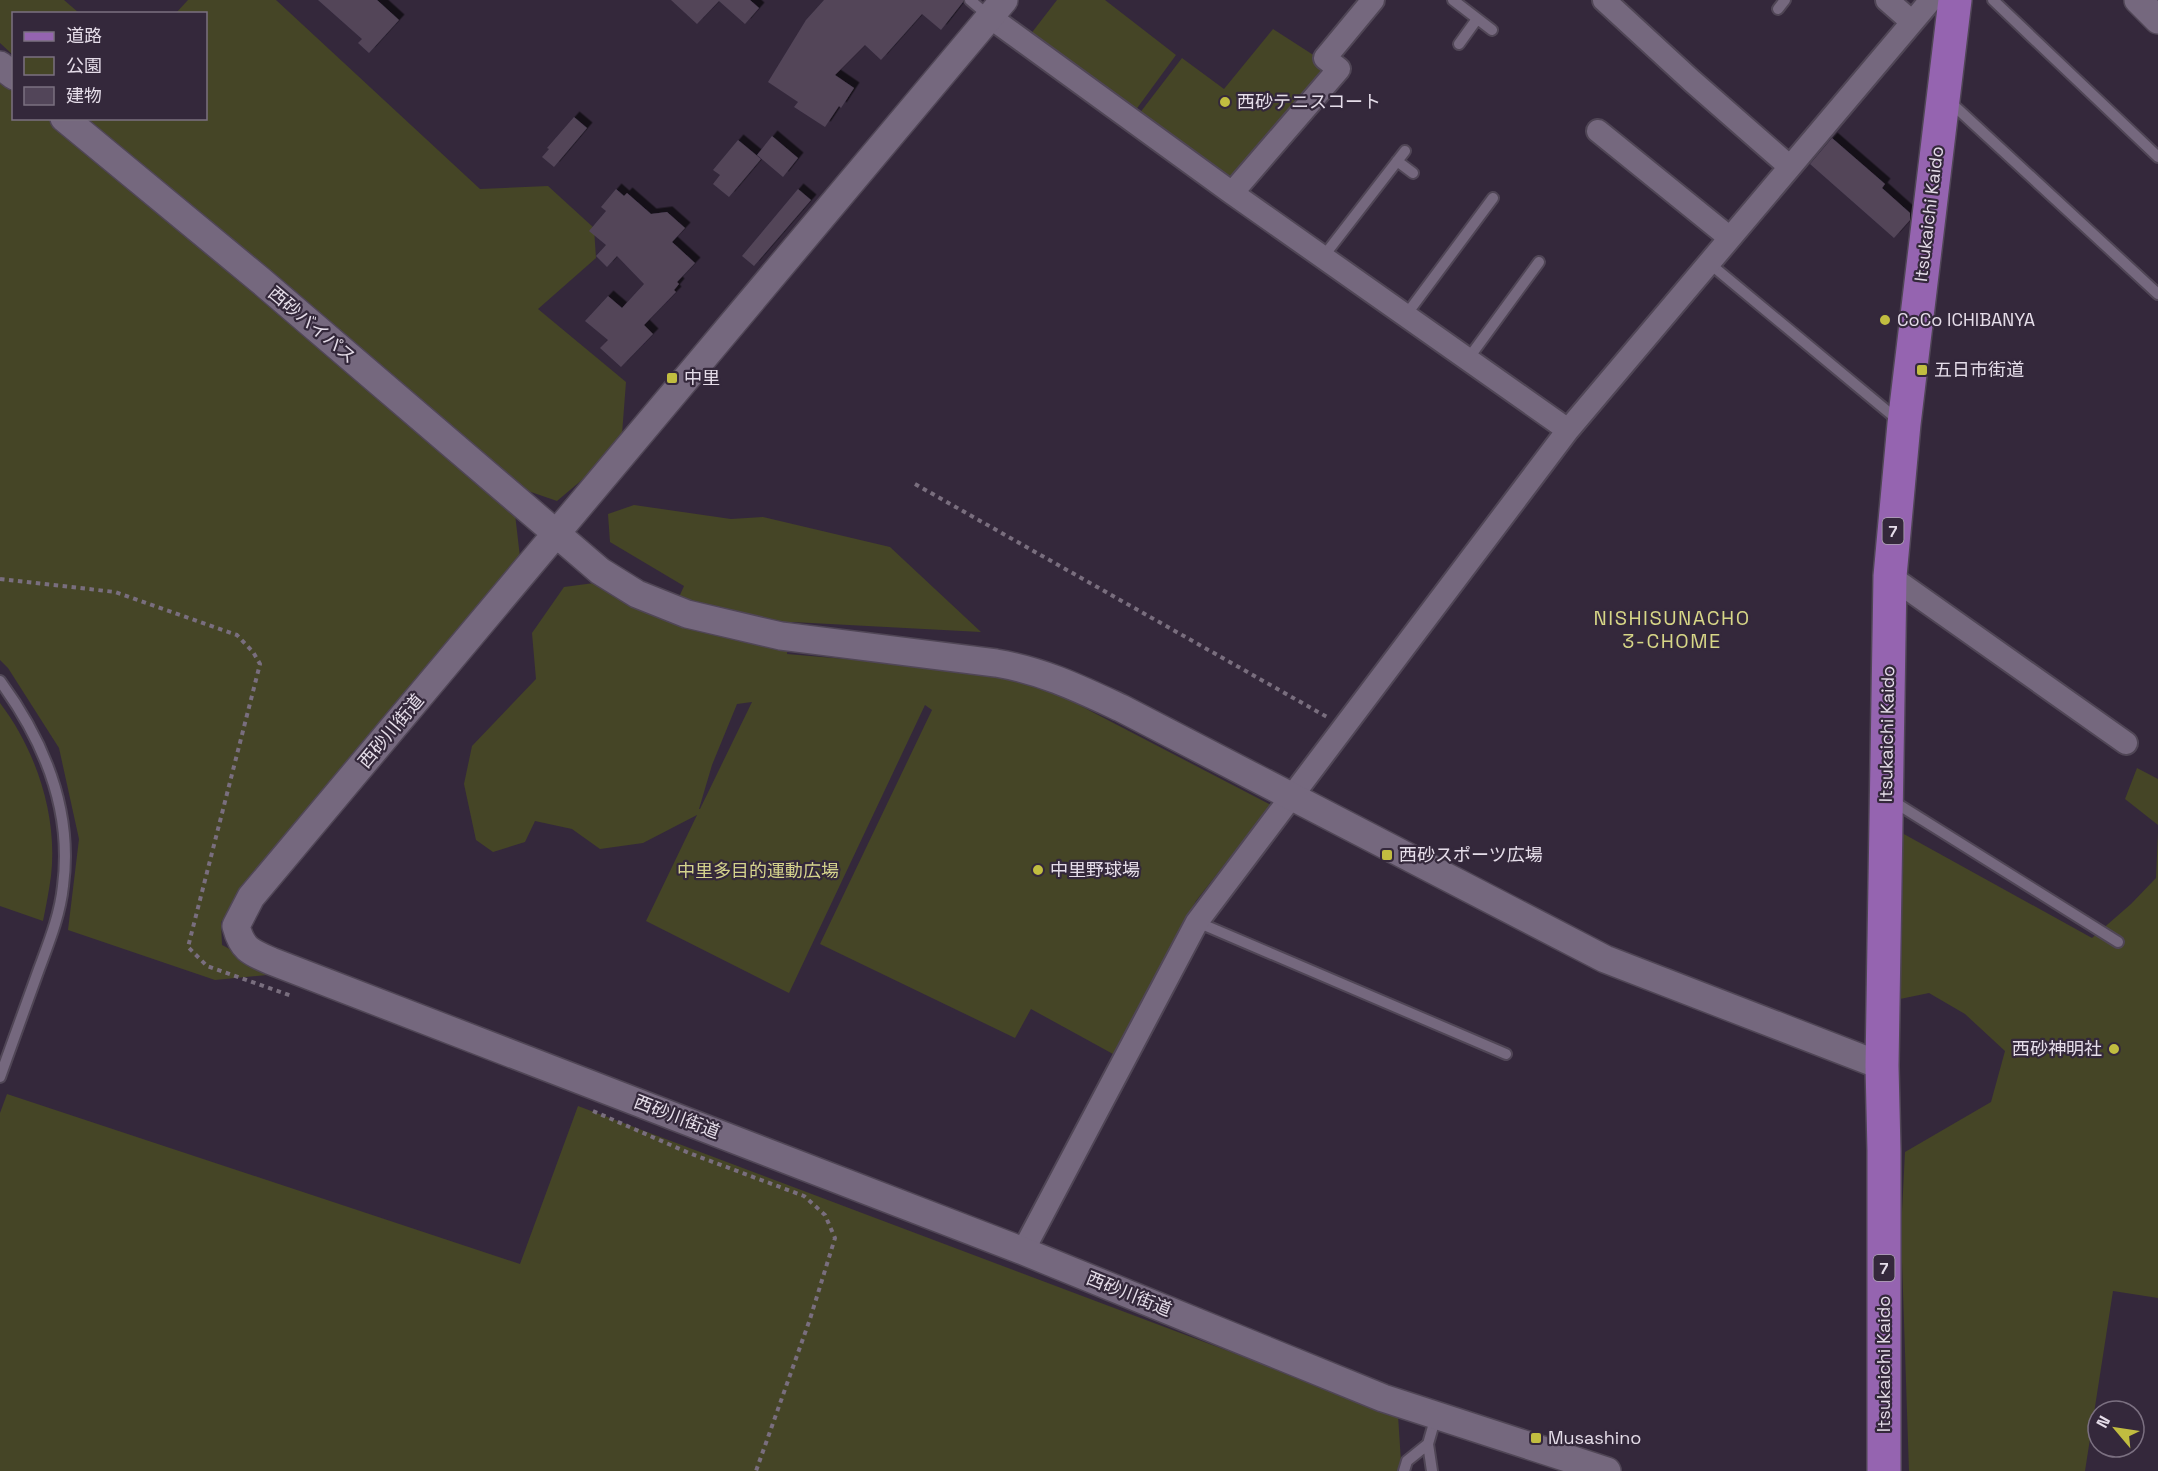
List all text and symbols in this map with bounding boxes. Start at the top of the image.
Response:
legend [12,12,207,120]
text: 道路 [66,24,102,47]
text: 公園 [66,54,102,77]
text: 建物 [66,84,102,107]
place label: 西砂テニスコート [1237,90,1381,113]
marker: 西砂テニスコート [1218,95,1232,109]
street label: Itsukaichi Kaido [1909,145,1948,283]
street label: 西砂バイパス [264,281,361,368]
place label: CoCo ICHIBANYA [1897,308,2035,331]
marker: CoCo ICHIBANYA [1878,313,1892,327]
place label: 五日市街道 [1934,358,2024,381]
marker: 五日市街道 [1915,363,1929,377]
place label: 中里 [684,366,720,389]
marker: 中里 [665,371,679,385]
road number: 7 [1882,518,1904,544]
district label: NISHISUNACHO 3-CHOME [1593,605,1751,654]
street label: Itsukaichi Kaido [1874,665,1899,803]
street label: 西砂川街道 [353,689,428,773]
place label: 西砂スポーツ広場 [1399,843,1543,866]
marker: 西砂スポーツ広場 [1380,848,1394,862]
place label: 中里野球場 [1050,858,1140,881]
park label: 中里多目的運動広場 [677,859,839,882]
marker: 中里野球場 [1031,863,1045,877]
place label: 西砂神明社 [2012,1037,2102,1060]
marker: 西砂神明社 [2107,1042,2121,1056]
street label: 西砂川街道 [631,1090,723,1143]
road number: 7 [1874,1255,1894,1281]
street label: 西砂川街道 [1083,1266,1175,1321]
street label: Itsukaichi Kaido [1872,1296,1895,1432]
north arrow [2086,1399,2146,1459]
text: N [2092,1412,2115,1432]
place label: Musashino [1548,1426,1641,1449]
marker: Musashino [1529,1431,1543,1445]

